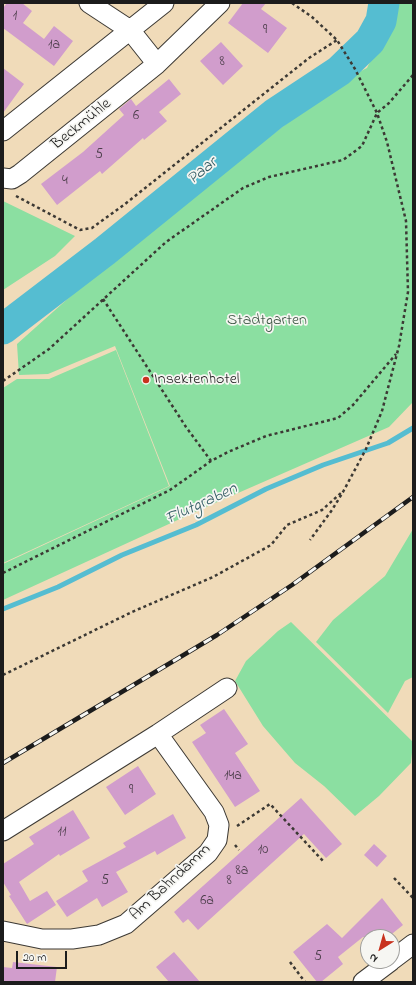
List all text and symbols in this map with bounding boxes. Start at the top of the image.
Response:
house number: 1 [13,9,17,25]
house number: 9 [263,23,267,39]
house number: 1a [48,38,60,54]
house number: 8 [219,55,225,71]
street label: Beckmühle [48,95,116,155]
house number: 6 [133,109,139,125]
house number: 5 [95,148,103,164]
water label: Paar [184,154,222,190]
house number: 4 [62,174,68,190]
park label: Stadtgarten [227,311,307,331]
place label: Insektenhotel [154,370,240,390]
marker: Insektenhotel [141,375,151,385]
water label: Flutgraben [163,480,241,530]
house number: 14a [224,769,242,785]
house number: 9 [129,783,133,799]
house number: 11 [58,825,66,841]
street label: Am Bahndamm [127,841,215,925]
house number: 10 [258,843,268,859]
house number: 8a [236,864,248,880]
house number: 5 [101,874,109,890]
house number: 8 [226,874,232,890]
house number: 6a [200,894,214,910]
north arrow [360,929,400,969]
scale bar [18,943,69,969]
text: 20 m [23,949,46,967]
text: N [366,949,381,966]
house number: 5 [314,950,322,966]

